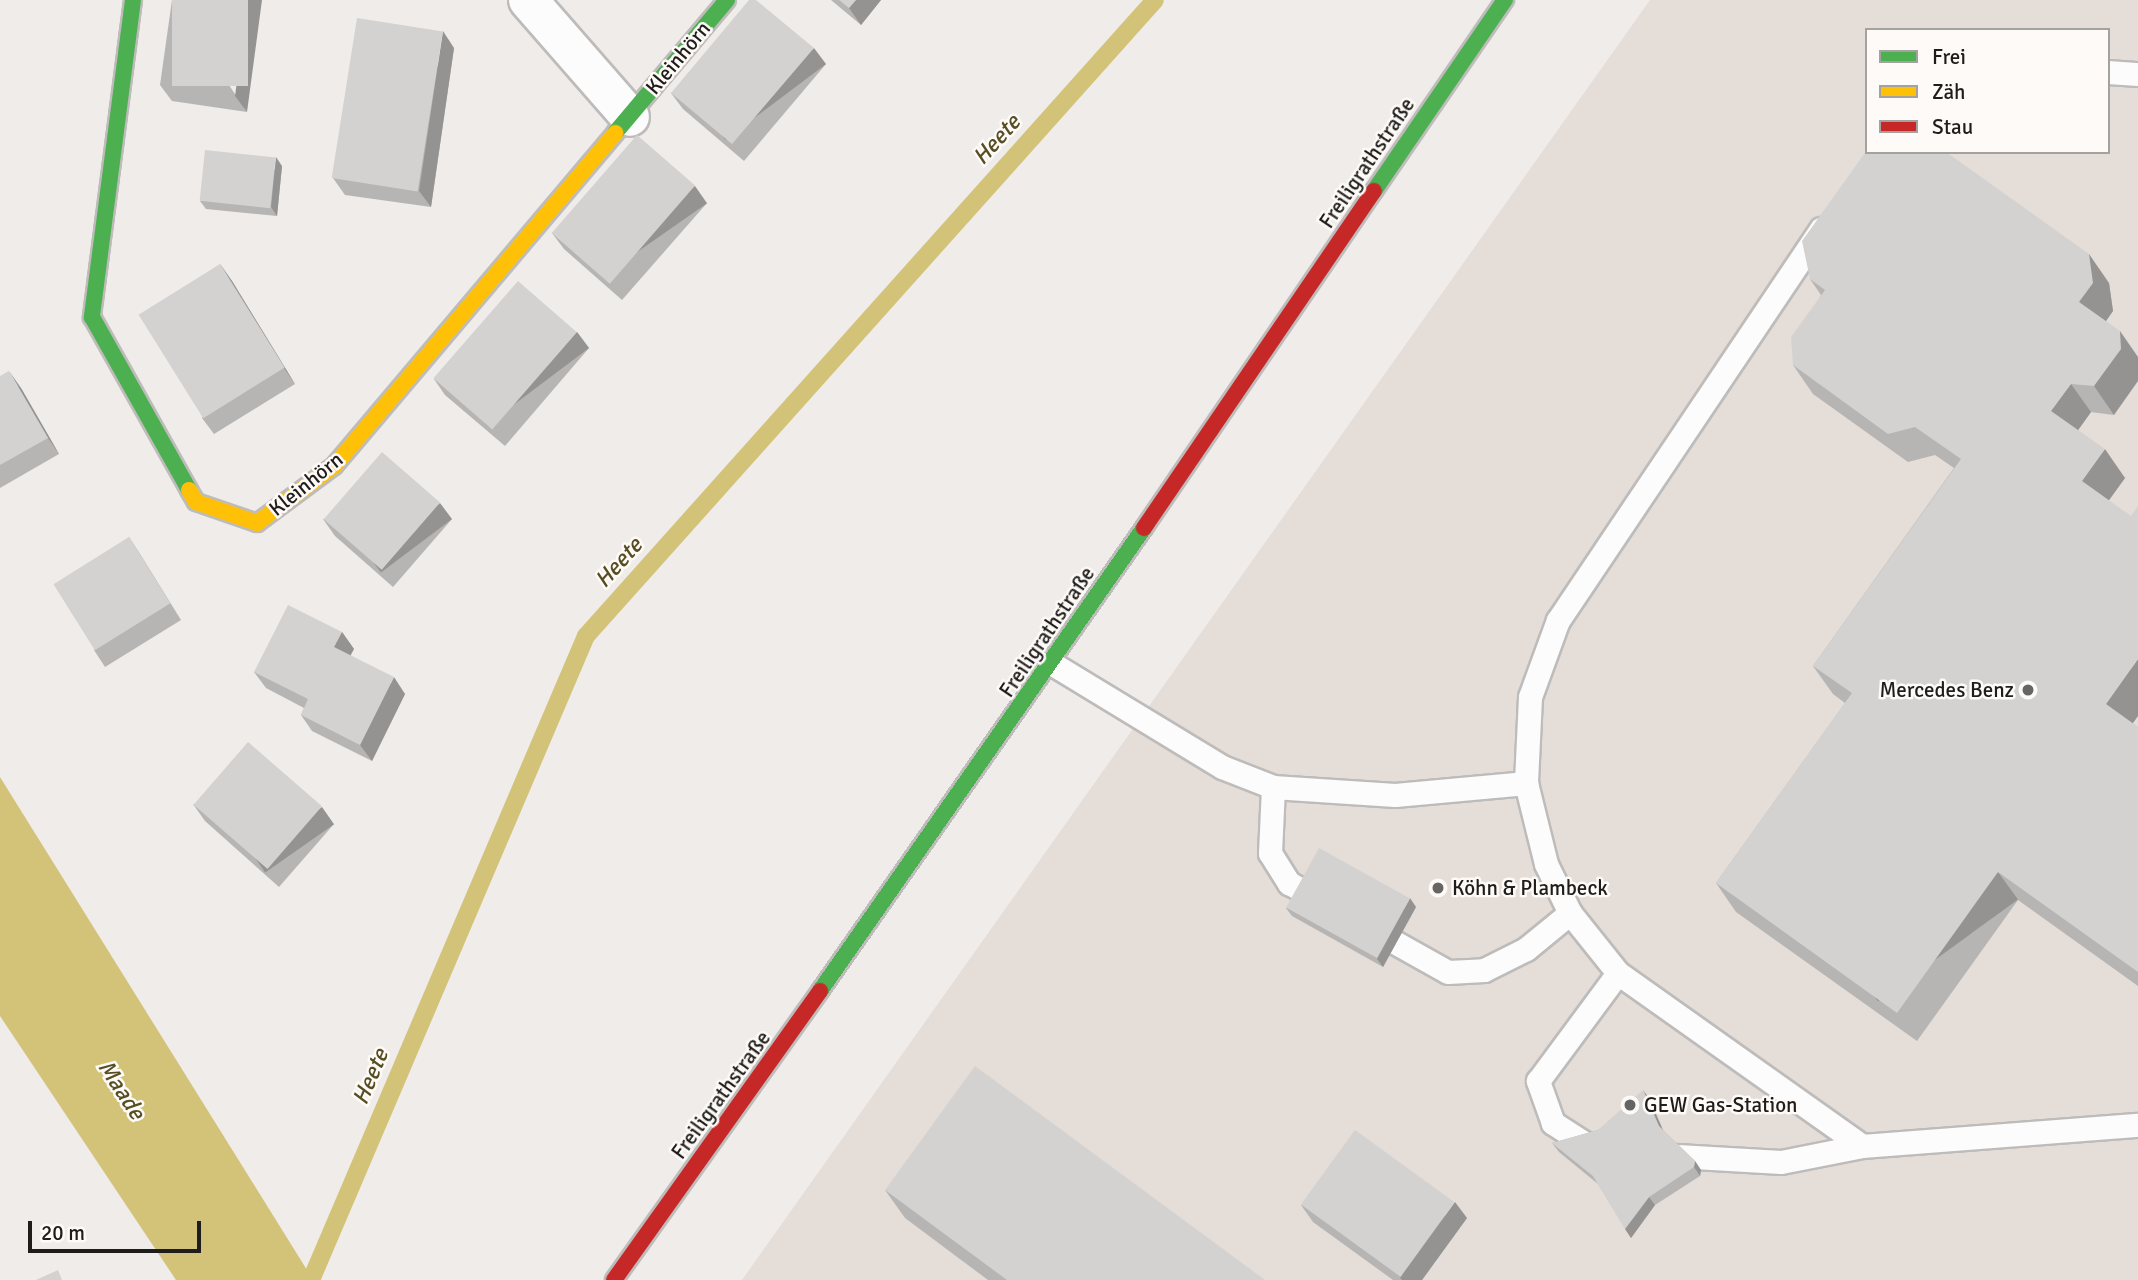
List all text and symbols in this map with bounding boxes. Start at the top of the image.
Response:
street label: Kleinhörn [640,16,716,100]
legend [1865,28,2110,154]
text: Frei [1932,44,1966,70]
text: Zäh [1932,79,1966,105]
street label: Freiligrathstraße [1314,93,1420,233]
water label: Heete [967,109,1027,171]
text: Stau [1932,114,1973,140]
street label: Kleinhörn [264,447,348,521]
water label: Heete [589,532,649,594]
street label: Freiligrathstraße [994,562,1100,702]
place label: Mercedes Benz [1879,677,2014,703]
marker: Mercedes Benz [2020,682,2036,698]
place label: Köhn & Plambeck [1452,875,1608,901]
marker: Köhn & Plambeck [1430,880,1446,896]
street label: Freiligrathstraße [666,1026,776,1164]
water label: Heete [347,1045,395,1109]
water label: Maade [92,1055,150,1125]
place label: GEW Gas-Station [1644,1092,1798,1118]
marker: GEW Gas-Station [1622,1097,1638,1113]
scale bar [32,1206,205,1250]
text: 20 m [41,1220,85,1246]

